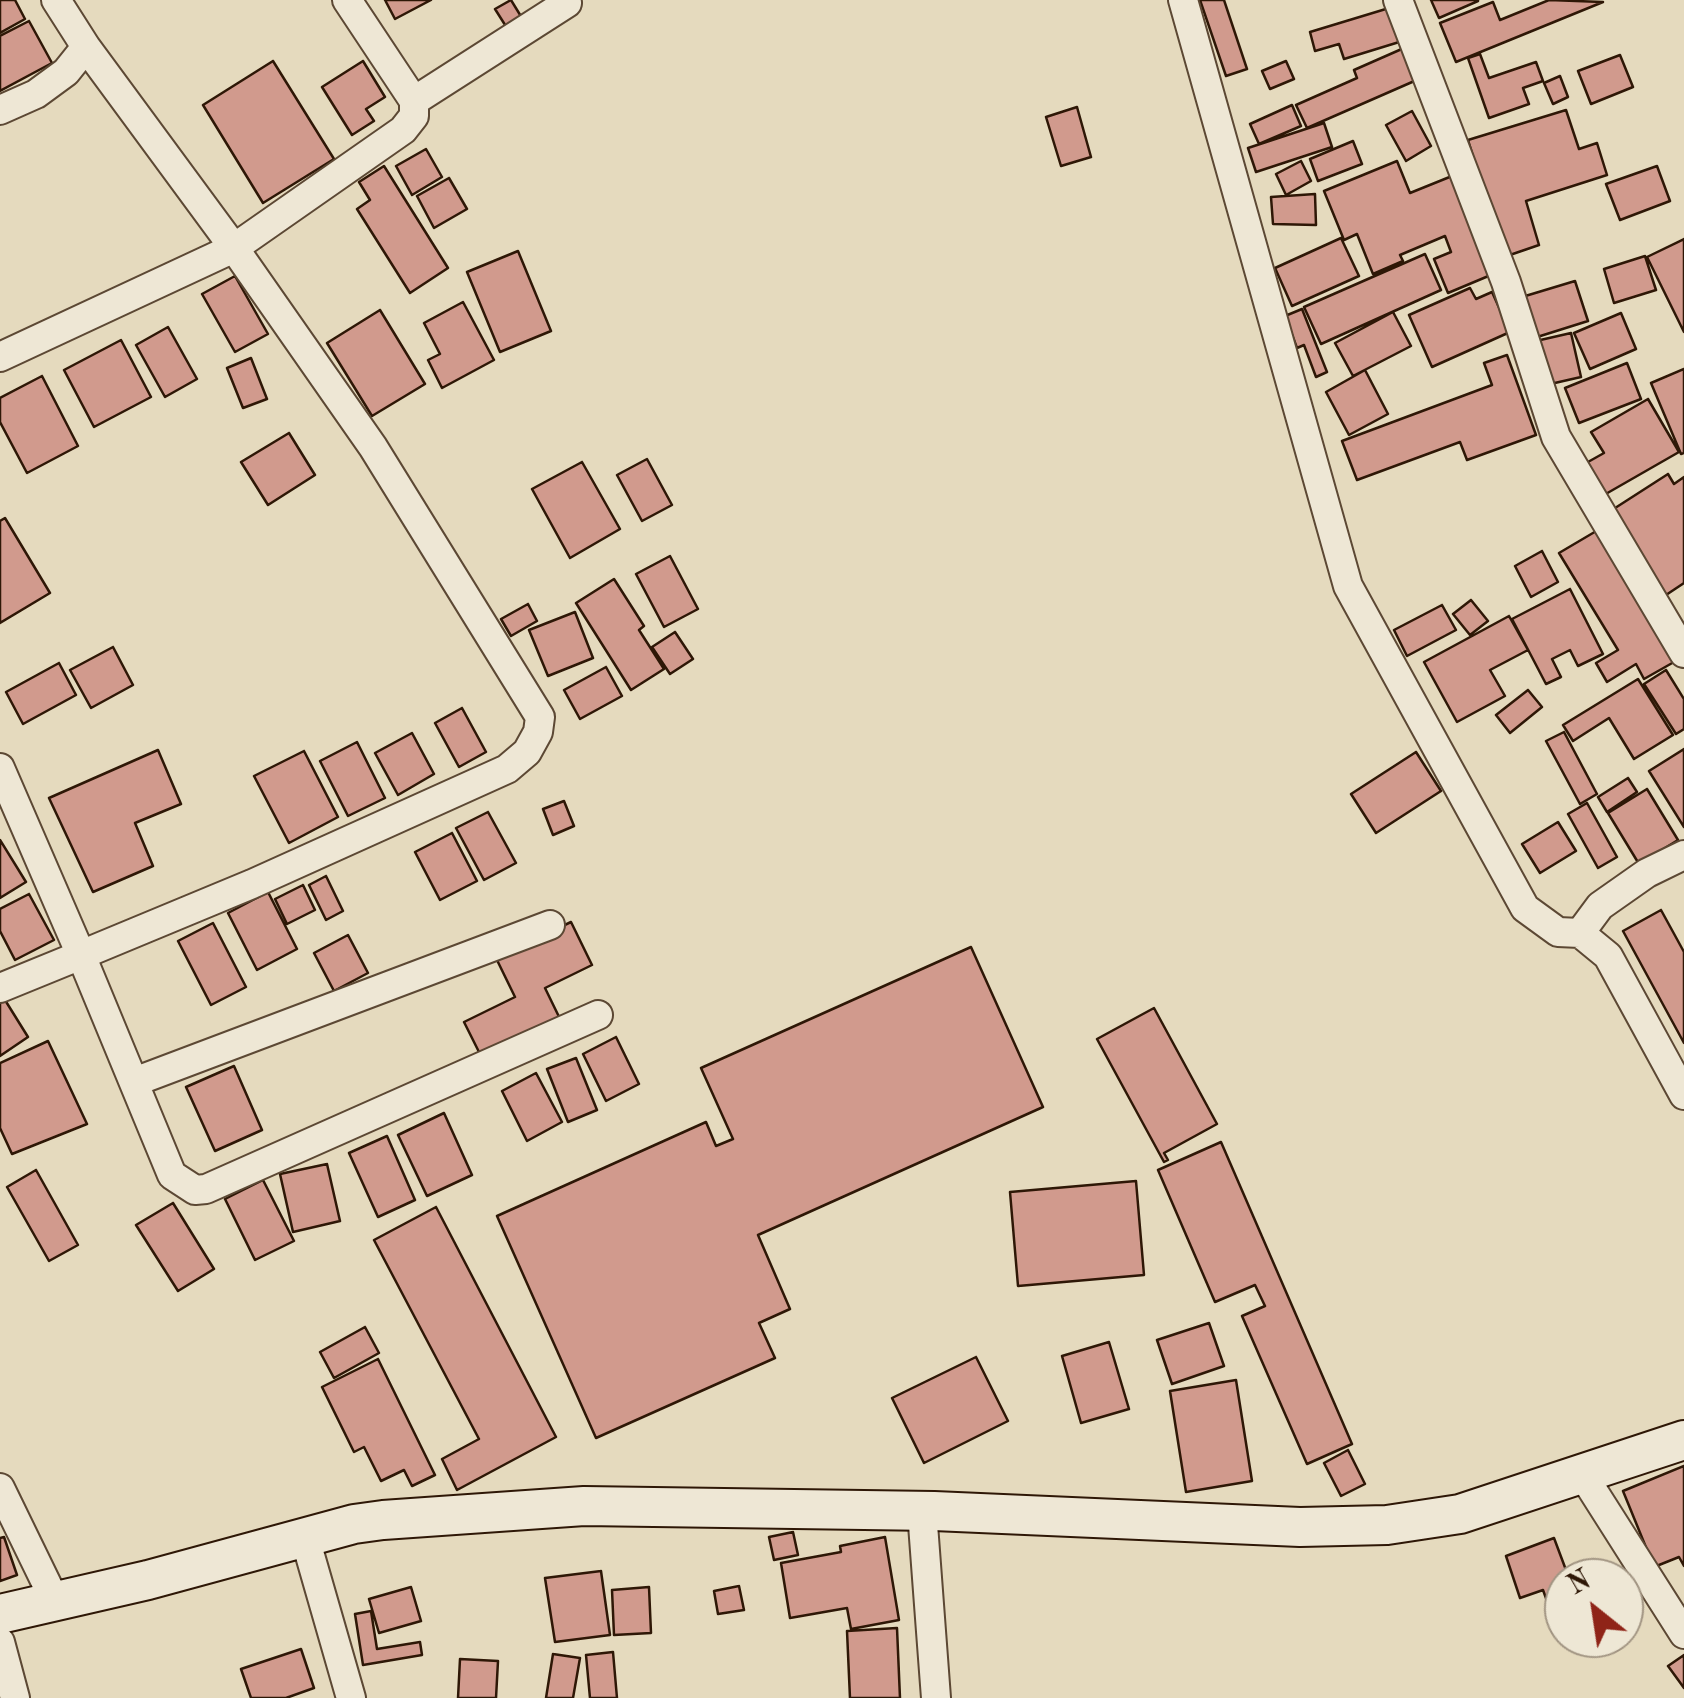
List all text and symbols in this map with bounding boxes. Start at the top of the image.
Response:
north arrow [1544,1558,1644,1658]
text: N [1564,1566,1596,1601]

